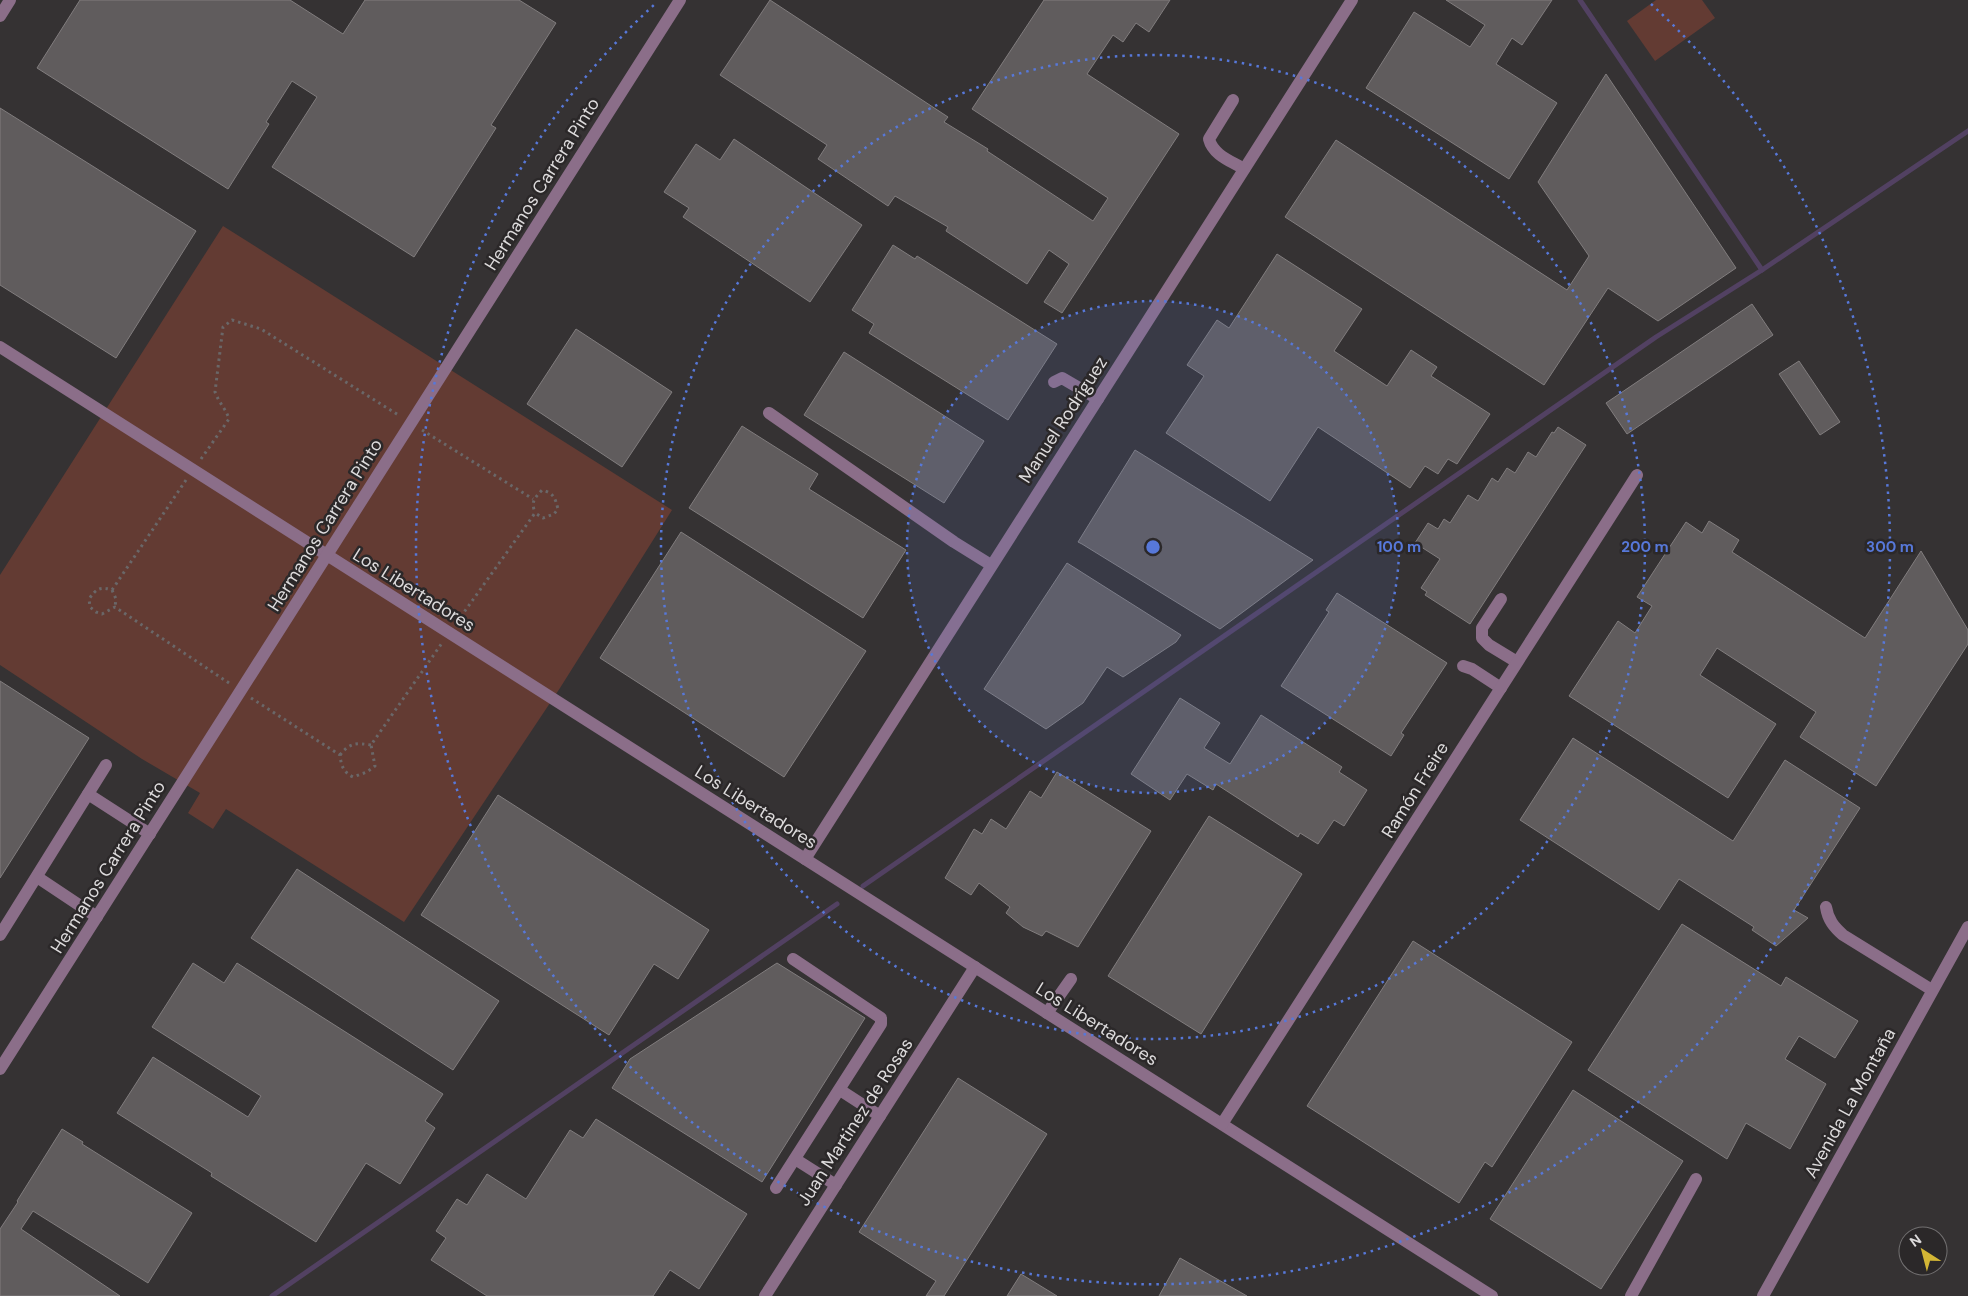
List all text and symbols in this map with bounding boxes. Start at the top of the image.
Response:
street label: Hermanos Carrera Pinto [479,93,605,275]
street label: Manuel Rodríguez [1013,352,1113,488]
street label: Hermanos Carrera Pinto [262,434,388,616]
text: 100 m [1377,537,1421,557]
text: 200 m [1621,537,1669,557]
text: 300 m [1866,537,1914,557]
centre of rings [1144,538,1162,556]
street label: Los Libertadores [348,543,480,637]
street label: Ramón Freire [1376,737,1454,843]
street label: Los Libertadores [690,760,822,854]
street label: Hermanos Carrera Pinto [45,776,171,958]
street label: Los Libertadores [1031,977,1163,1071]
street label: Avenida La Montaña [1799,1024,1901,1182]
street label: Juan Martinez de Rosas [792,1033,918,1211]
north arrow [1898,1226,1948,1276]
text: N [1906,1230,1925,1251]

